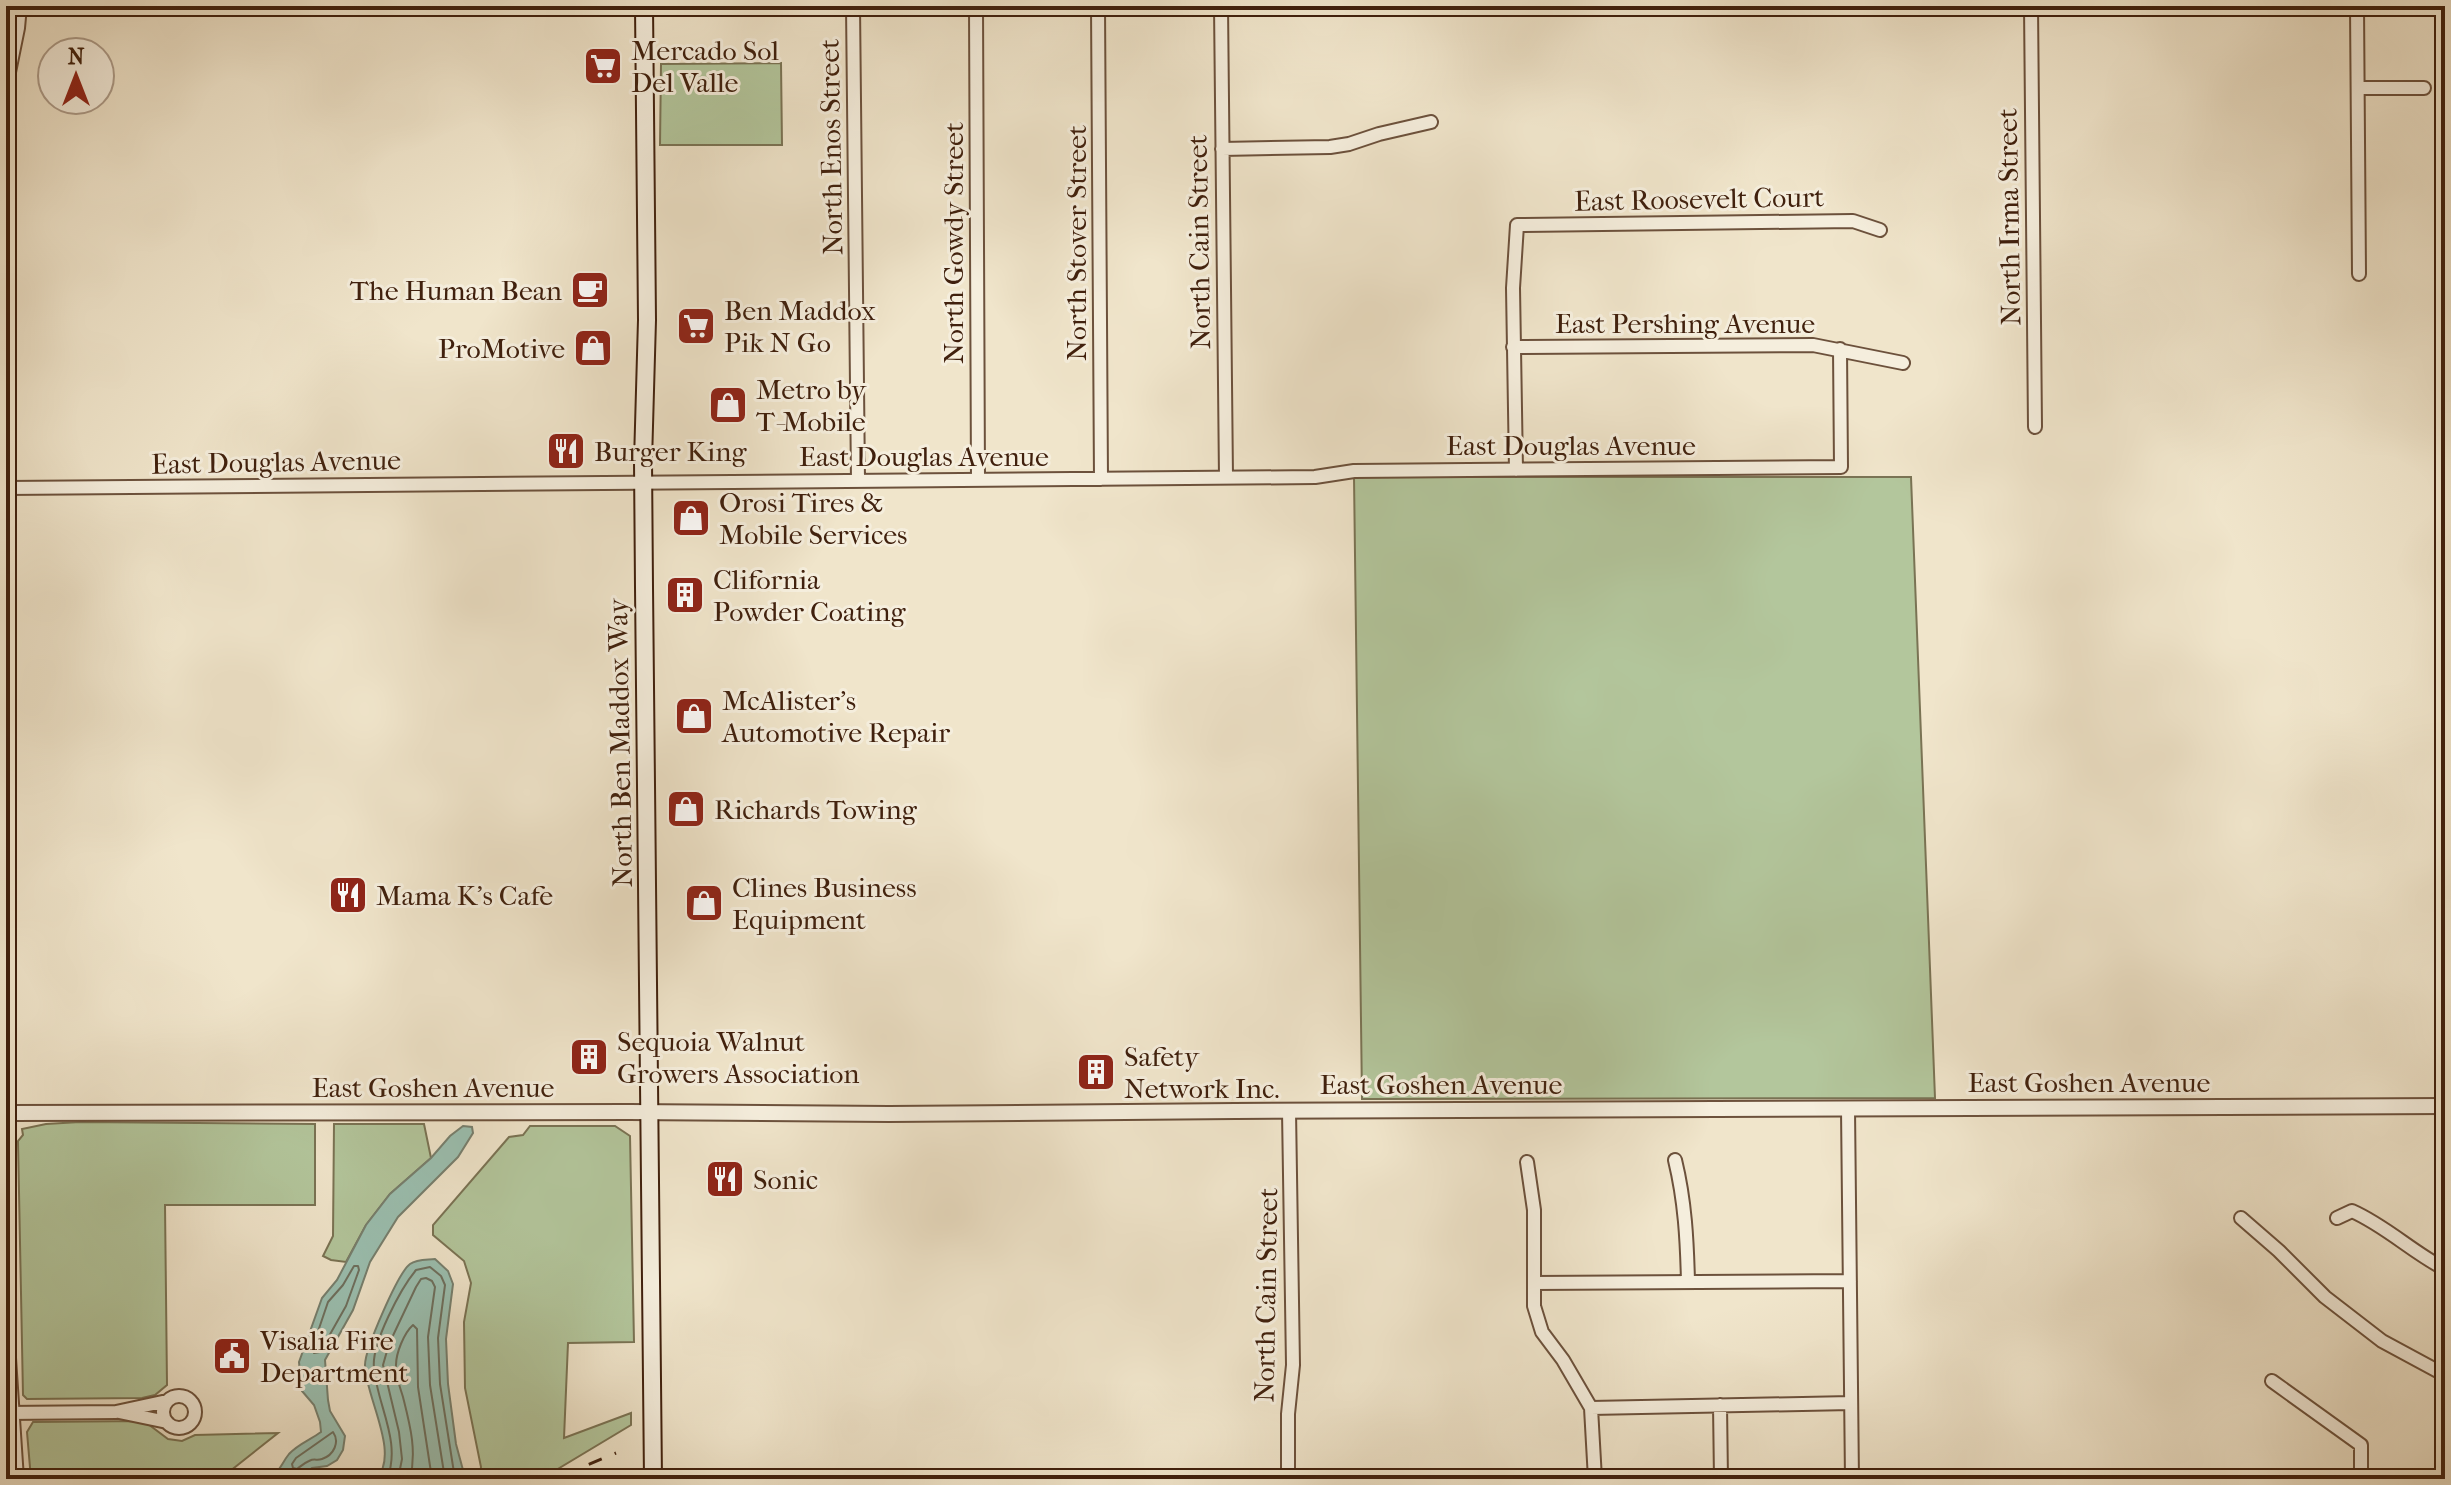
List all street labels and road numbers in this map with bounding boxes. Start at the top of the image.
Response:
street label: North Enos Street [813,39,849,255]
street label: North Irma Street [1991,108,2027,326]
street label: North Gowdy Street [937,122,970,364]
street label: North Stover Street [1060,125,1093,361]
street label: North Cain Street [1181,134,1217,350]
street label: East Roosevelt Court [1574,180,1824,218]
street label: East Pershing Avenue [1555,307,1815,340]
street label: East Douglas Avenue [1446,429,1696,462]
street label: East Douglas Avenue [799,440,1049,473]
street label: East Douglas Avenue [151,443,401,481]
street label: North Ben Maddox Way [601,597,639,888]
street label: East Goshen Avenue [1968,1066,2210,1099]
street label: East Goshen Avenue [1320,1068,1562,1101]
street label: East Goshen Avenue [312,1071,554,1104]
street label: North Cain Street [1248,1187,1284,1403]

